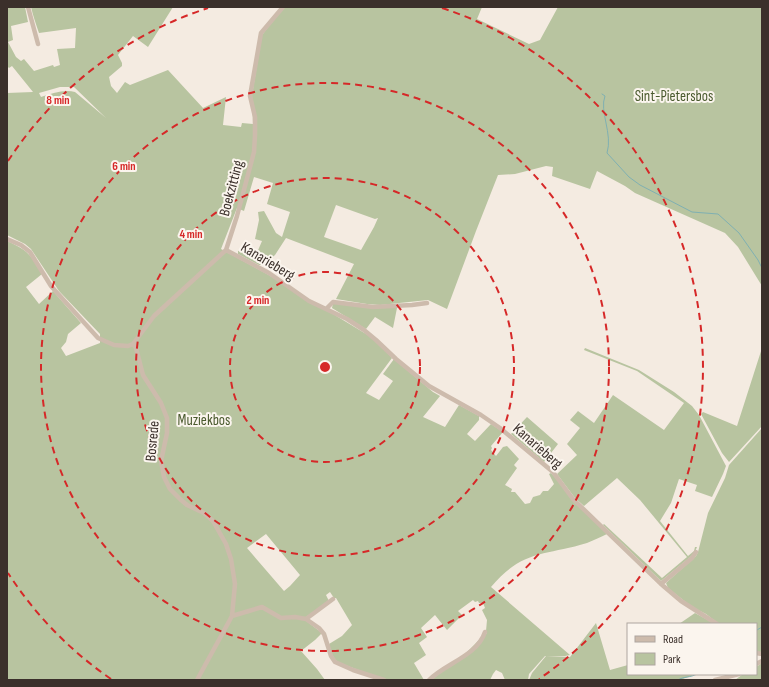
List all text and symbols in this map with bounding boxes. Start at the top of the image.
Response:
park label: Sint-Pietersbos [635,87,713,106]
text: 8 min [46,93,70,108]
street label: Boekzitting [215,158,248,218]
text: 6 min [112,159,136,174]
text: 4 min [179,227,203,242]
street label: Kanarieberg [237,238,298,285]
text: 2 min [247,293,269,308]
centre of rings [318,360,332,374]
park label: Muziekbos [178,411,230,430]
street label: Bosrede [141,420,164,462]
street label: Kanarieberg [509,420,567,473]
legend [627,623,757,675]
text: Road [663,632,683,647]
text: Park [663,652,681,667]

